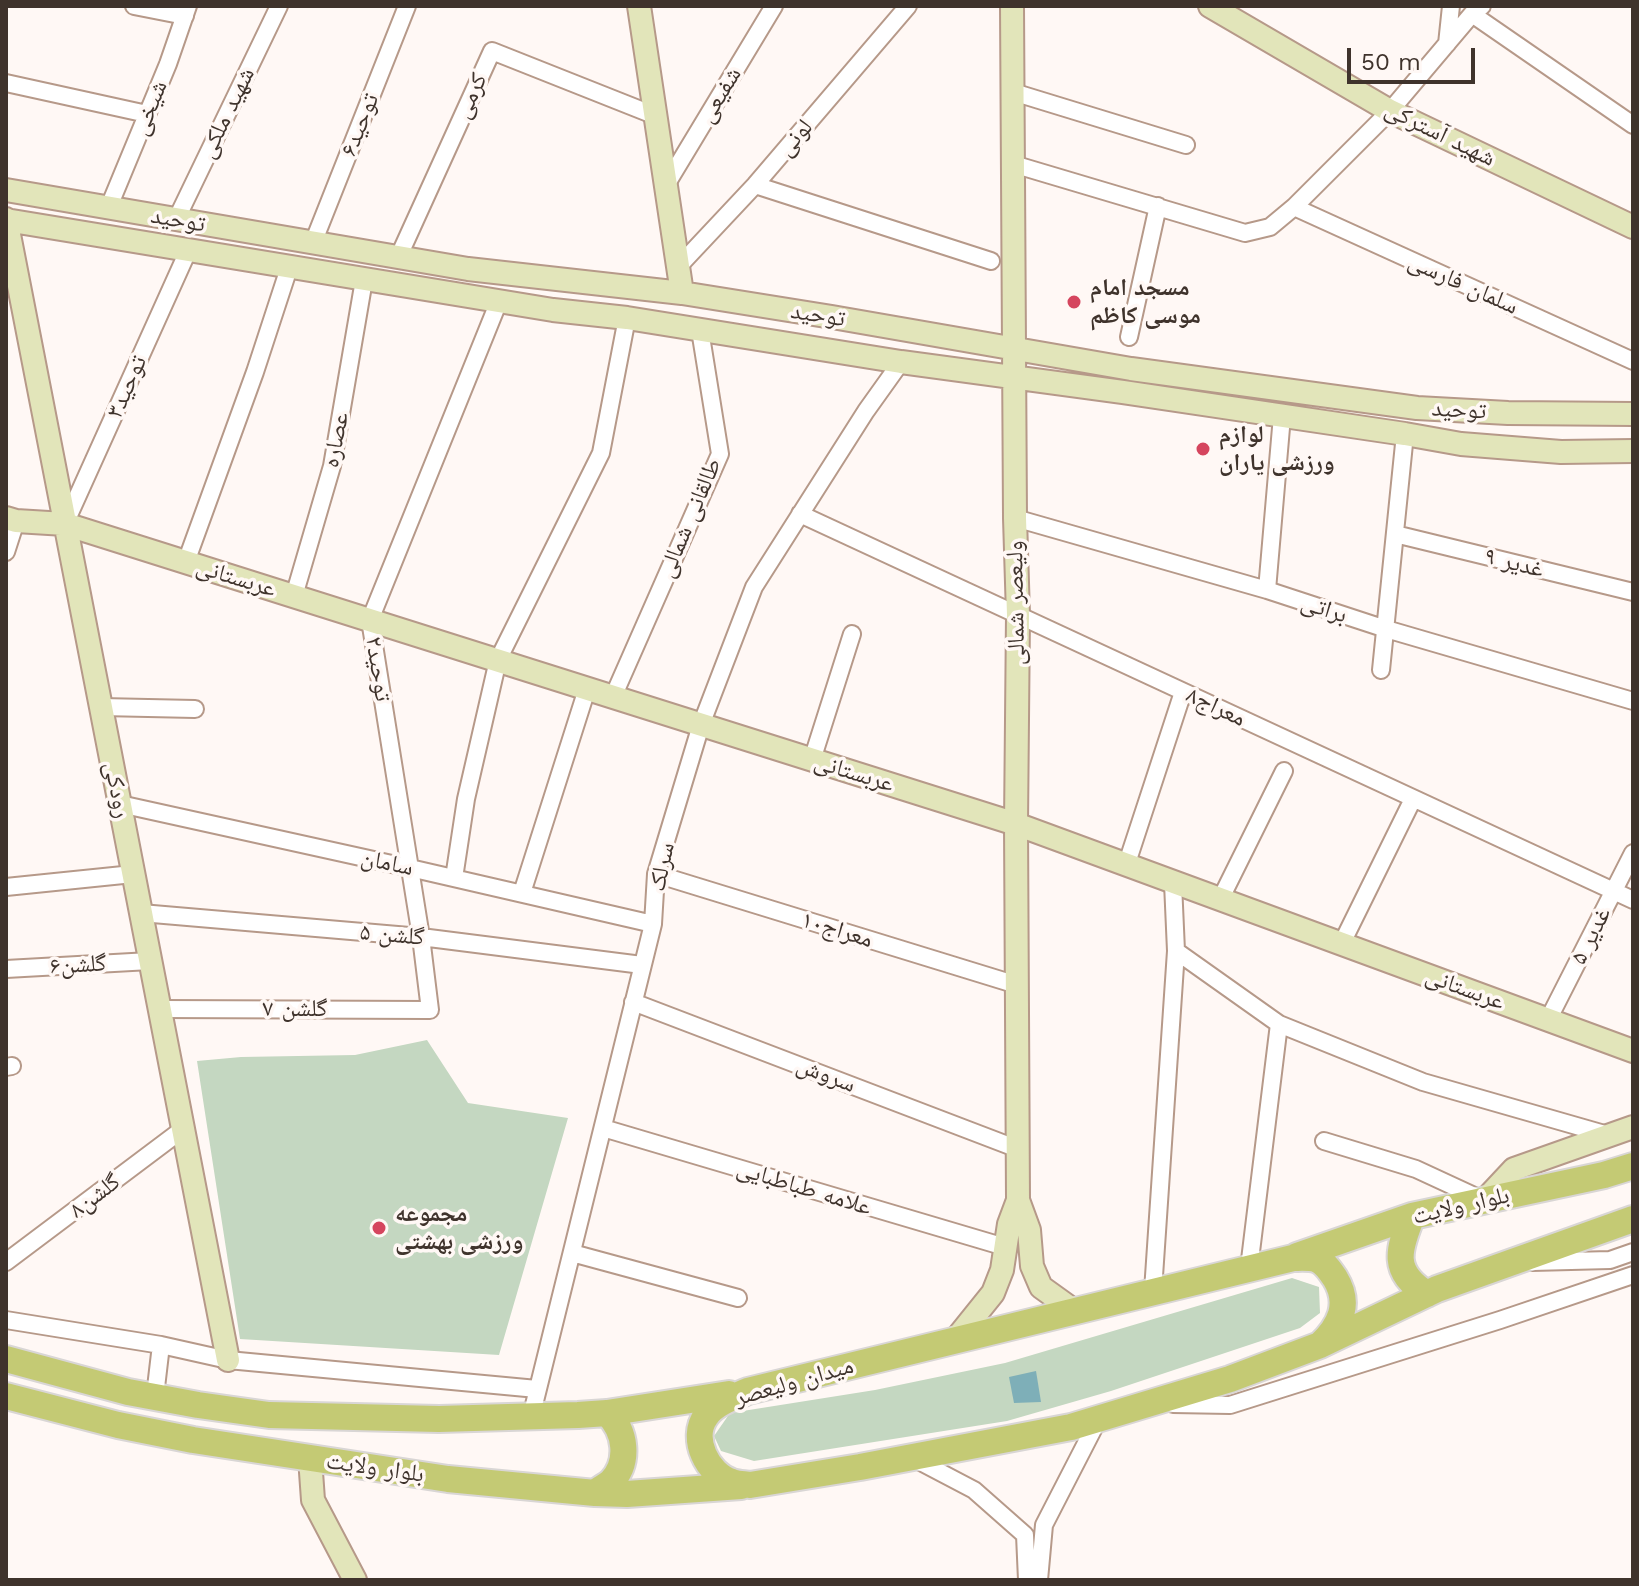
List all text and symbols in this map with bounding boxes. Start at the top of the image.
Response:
scale bar [1351,32,1479,82]
text: 50 m [1361,48,1421,76]
street label: شفیعی [692,62,748,128]
street label: شهید ملکی [193,63,261,163]
street label: کرمی [448,69,494,123]
street label: شیخی [126,76,174,140]
street label: توحید۶ [334,89,386,161]
street label: شهید آسترکی [1380,95,1500,173]
street label: لونی [771,114,819,162]
street label: توحید [149,201,207,239]
street label: سلمان فارسی [1403,247,1523,321]
place label: مسجد امام موسی کاظم [1090,274,1201,330]
marker: مسجد امام موسی کاظم [1065,293,1083,311]
street label: توحید [789,296,847,334]
street label: توحید۳ [101,351,153,423]
street label: توحید [1431,394,1487,426]
street label: عصاره [317,410,355,470]
place label: لوازم ورزشی یاران [1219,421,1335,477]
marker: لوازم ورزشی یاران [1194,440,1212,458]
street label: طالقانی شمالی [652,454,728,582]
street label: ولیعصر شمالی [1001,540,1031,666]
street label: غدیر ۹ [1481,542,1547,584]
street label: عربستانی [193,552,279,604]
street label: براتی [1297,588,1351,630]
street label: توحید۲ [359,634,397,704]
street label: معراج۸ [1182,681,1250,733]
street label: عربستانی [811,747,897,799]
street label: رودکی [97,759,137,821]
street label: سرلک [643,840,681,894]
street label: سامان [358,843,416,883]
street label: غدیر ۵ [1564,903,1618,969]
street label: معراج۱۰ [798,906,876,954]
street label: گلشن ۵ [358,918,426,952]
street label: گلشن۶ [49,949,107,981]
street label: عربستانی [1421,961,1509,1017]
street label: گلشن ۷ [263,995,327,1023]
street label: سروش [792,1051,860,1099]
street label: علامه طباطبایی [733,1154,875,1222]
street label: گلشن۸ [64,1167,126,1225]
street label: بلوار ولایت [1410,1181,1512,1231]
place label: مجموعه ورزشی بهشتی [395,1200,523,1256]
marker: مجموعه ورزشی بهشتی [370,1219,388,1237]
street label: میدان ولیعصر [731,1351,857,1413]
street label: بلوار ولایت [324,1447,426,1489]

